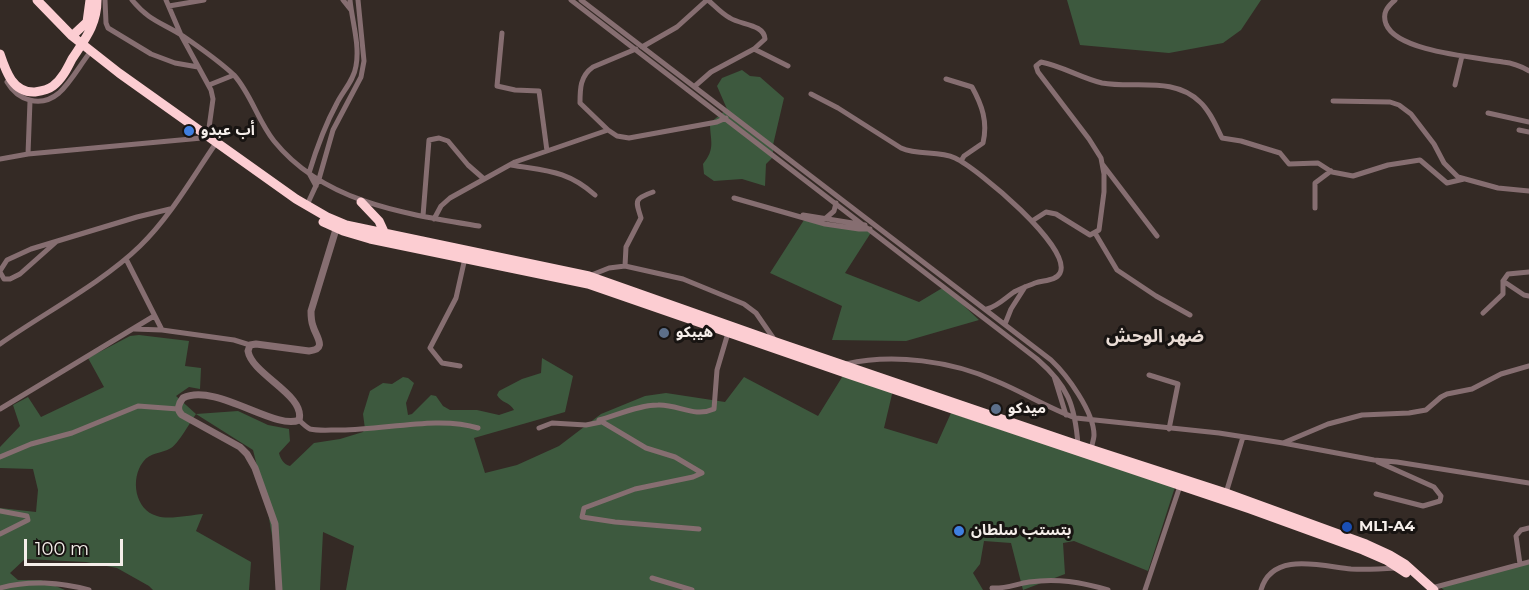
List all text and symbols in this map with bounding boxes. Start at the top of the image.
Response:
place label: أب عبدو [201,122,255,140]
marker: أب عبدو [182,124,196,138]
place label: هيبكو [676,324,713,342]
marker: هيبكو [657,326,671,340]
district label: ضهر الوحش [1106,326,1204,348]
place label: ميدكو [1008,400,1046,418]
marker: ميدكو [989,402,1003,416]
place label: ML1-A4 [1359,518,1415,536]
marker: ML1-A4 [1340,520,1354,534]
place label: بتستب سلطان [971,522,1071,540]
marker: بتستب سلطان [952,524,966,538]
scale bar [27,527,126,565]
text: 100 m [35,538,89,560]

